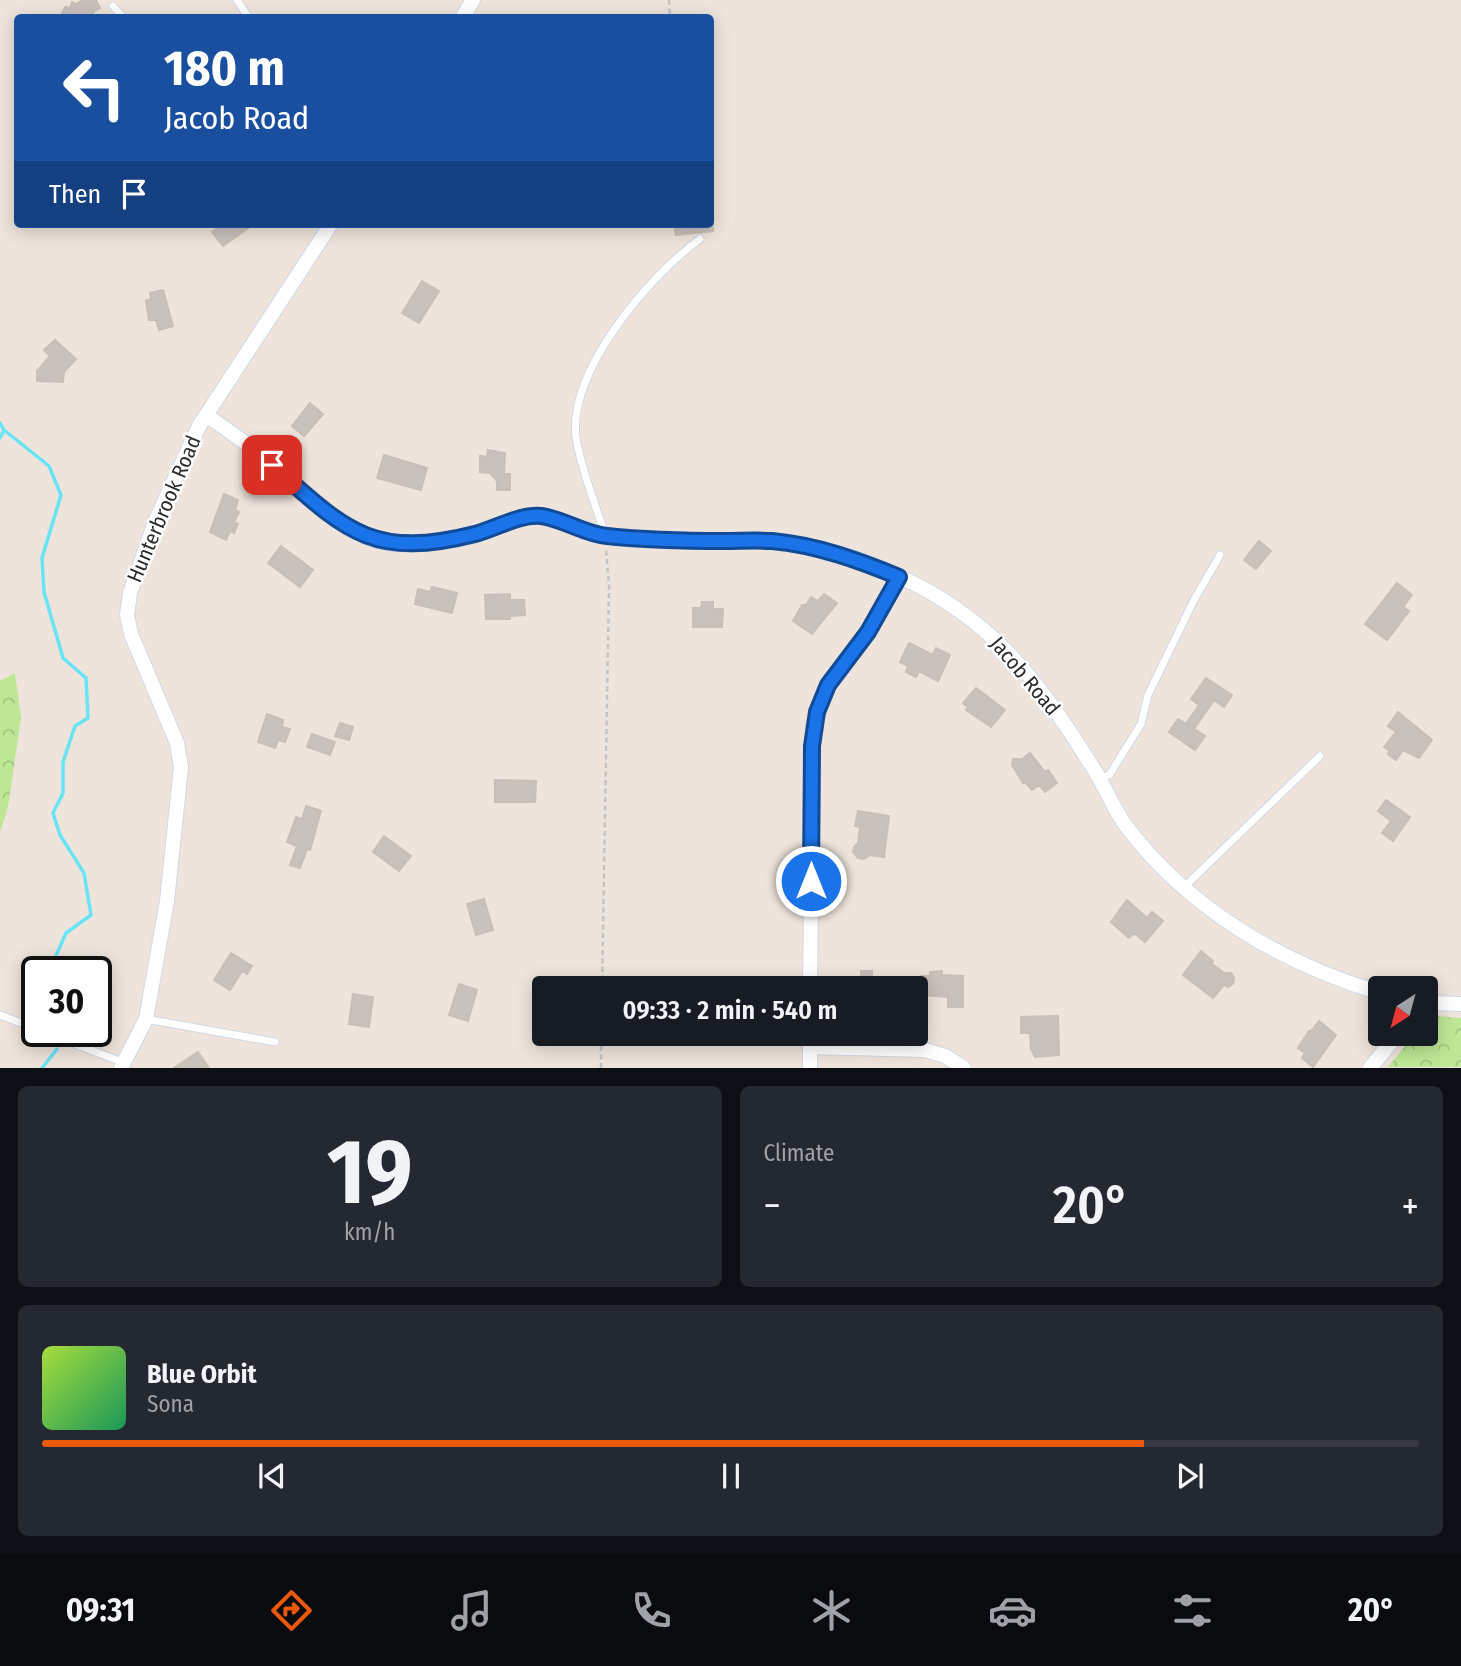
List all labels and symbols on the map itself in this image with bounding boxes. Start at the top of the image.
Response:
street label: Hunterbrook Road [121,432,207,586]
pin [242,435,302,495]
street label: Jacob Road [984,631,1066,721]
position arrow [774,844,848,918]
speed limit sign: 30 [21,956,112,1047]
north arrow [1368,976,1438,1046]

